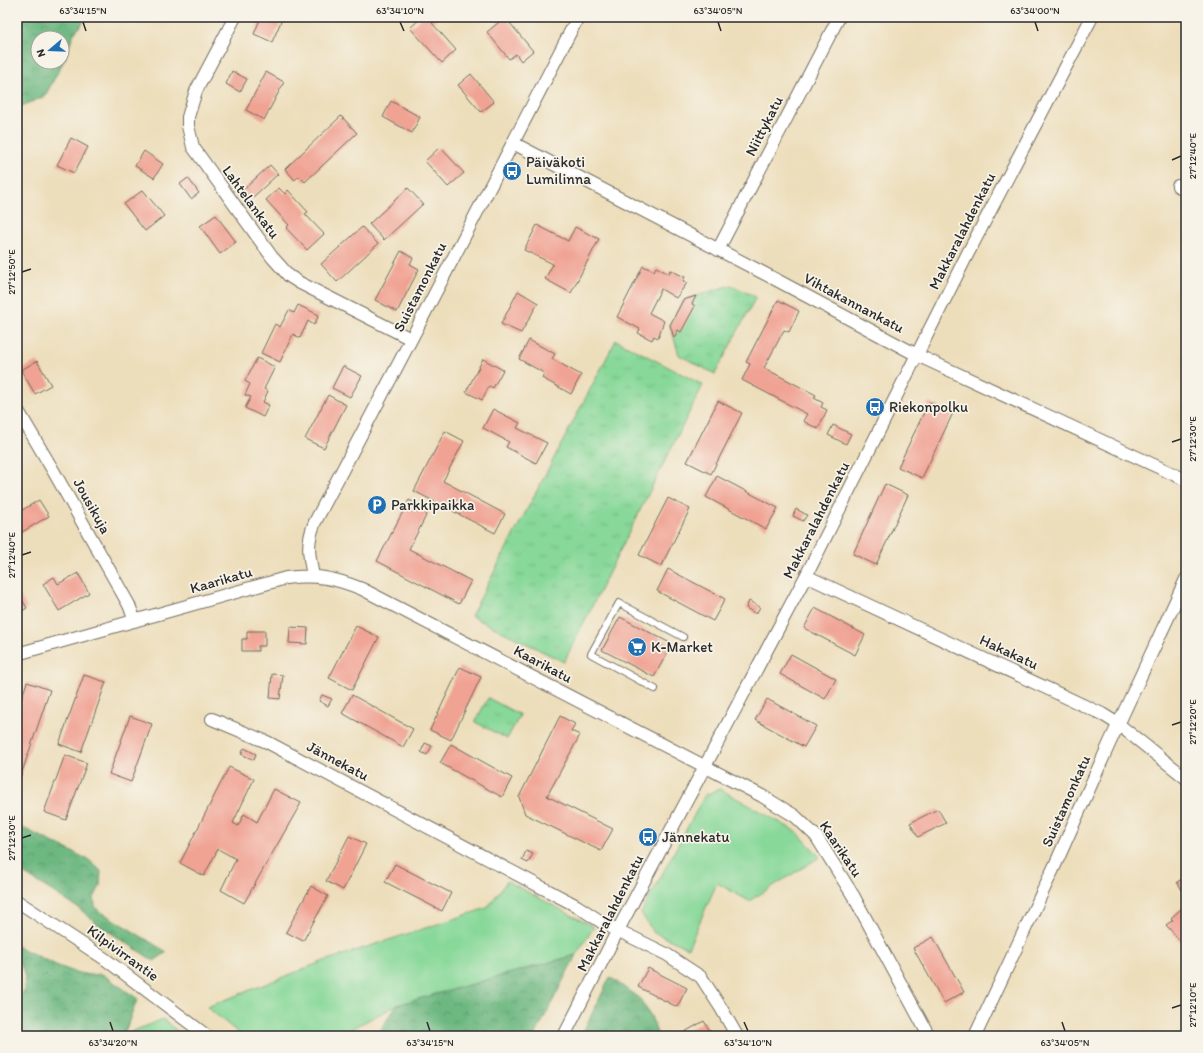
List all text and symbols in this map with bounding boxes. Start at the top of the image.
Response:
text: 63°34'15"N [59,4,107,17]
text: 63°34'10"N [376,4,424,17]
text: 63°34'05"N [694,4,743,17]
text: 63°34'00"N [1010,4,1060,17]
north arrow [30,30,70,70]
text: N [34,47,48,59]
street label: Niittykatu [741,93,787,159]
text: 27°12'40"E [1186,132,1199,179]
place label: Päiväkoti Lumilinna [526,153,591,188]
bus stop icon: Päiväkoti Lumilinna [501,160,523,182]
street label: Lahtelankatu [218,162,284,242]
street label: Makkaralahdenkatu [925,169,999,293]
street label: Suistamonkatu [390,238,451,335]
text: 27°12'50"E [5,249,18,295]
street label: Vihtakannankatu [801,269,908,337]
bus stop icon: Riekonpolku [864,396,886,418]
place label: Riekonpolku [889,398,968,416]
text: 27°12'30"E [1186,416,1199,462]
street label: Makkaralahdenkatu [779,458,853,582]
street label: Jousikuja [69,475,115,537]
parking icon: Parkkipaikka [366,494,388,516]
place label: Parkkipaikka [391,496,475,514]
text: 27°12'40"E [5,531,18,578]
street label: Kaarikatu [188,563,254,597]
street label: Hakakatu [977,631,1041,673]
supermarket icon: K-Market [626,636,648,658]
place label: K-Market [651,638,713,656]
street label: Kaarikatu [511,641,575,687]
text: 27°12'20"E [1186,699,1199,745]
street label: Jännekatu [304,737,373,785]
street label: Suistamonkatu [1038,752,1095,850]
text: 27°12'30"E [5,815,18,861]
street label: Kaarikatu [816,818,866,880]
bus stop icon: Jännekatu [637,826,659,848]
place label: Jännekatu [662,828,730,846]
street label: Makkaralahdenkatu [573,851,647,975]
street label: Kilpivirrantie [84,921,162,985]
text: 27°12'10"E [1186,982,1199,1027]
text: 63°34'20"N [89,1036,138,1049]
text: 63°34'15"N [406,1036,454,1049]
text: 63°34'10"N [724,1036,772,1049]
text: 63°34'05"N [1041,1036,1090,1049]

